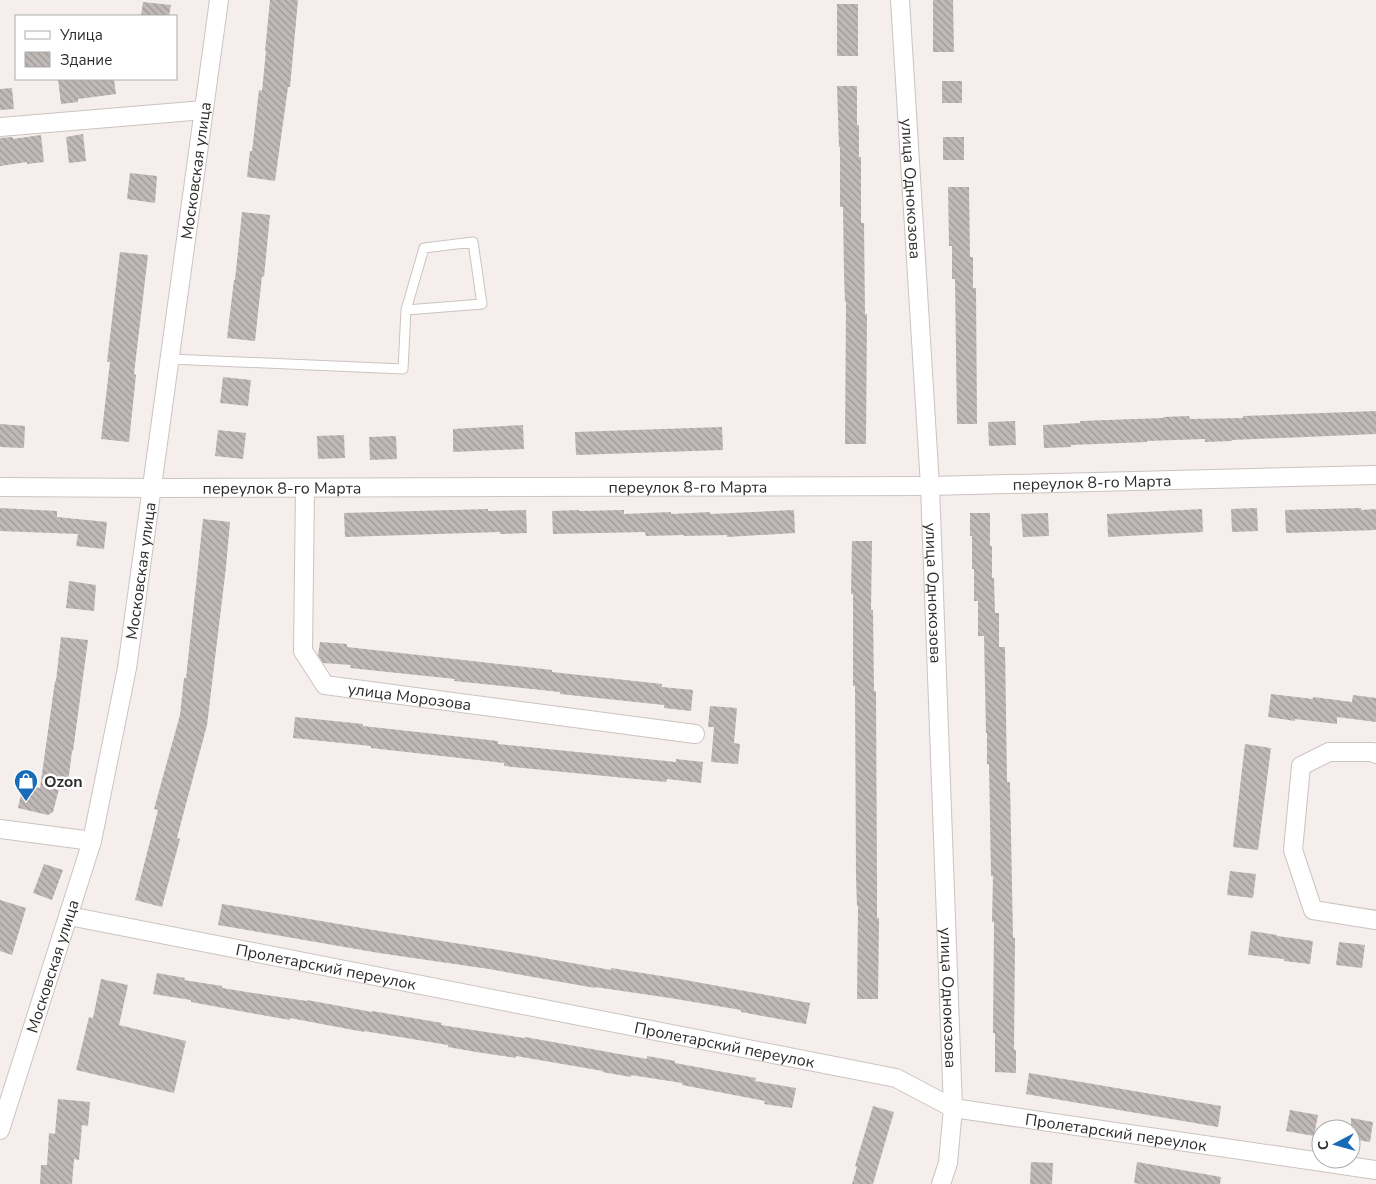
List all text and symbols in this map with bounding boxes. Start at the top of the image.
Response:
legend [15,15,178,80]
text: Улица [59,25,103,45]
text: Здание [60,50,112,70]
street label: Московская улица [176,100,217,241]
street label: улица Однокозова [895,118,926,260]
street label: переулок 8-го Марта [1012,470,1172,496]
street label: переулок 8-го Марта [609,476,767,499]
street label: переулок 8-го Марта [203,477,361,500]
street label: Московская улица [121,501,162,641]
street label: улица Однокозова [919,522,947,664]
street label: улица Морозова [346,678,473,716]
shop icon: Ozon [13,768,39,802]
place label: Ozon [44,771,83,793]
street label: Московская улица [22,897,85,1036]
street label: улица Однокозова [934,927,962,1068]
street label: Пролетарский переулок [234,939,418,996]
street label: Пролетарский переулок [632,1017,817,1074]
street label: Пролетарский переулок [1024,1109,1209,1157]
north arrow [1311,1119,1361,1169]
text: С [1314,1139,1334,1151]

